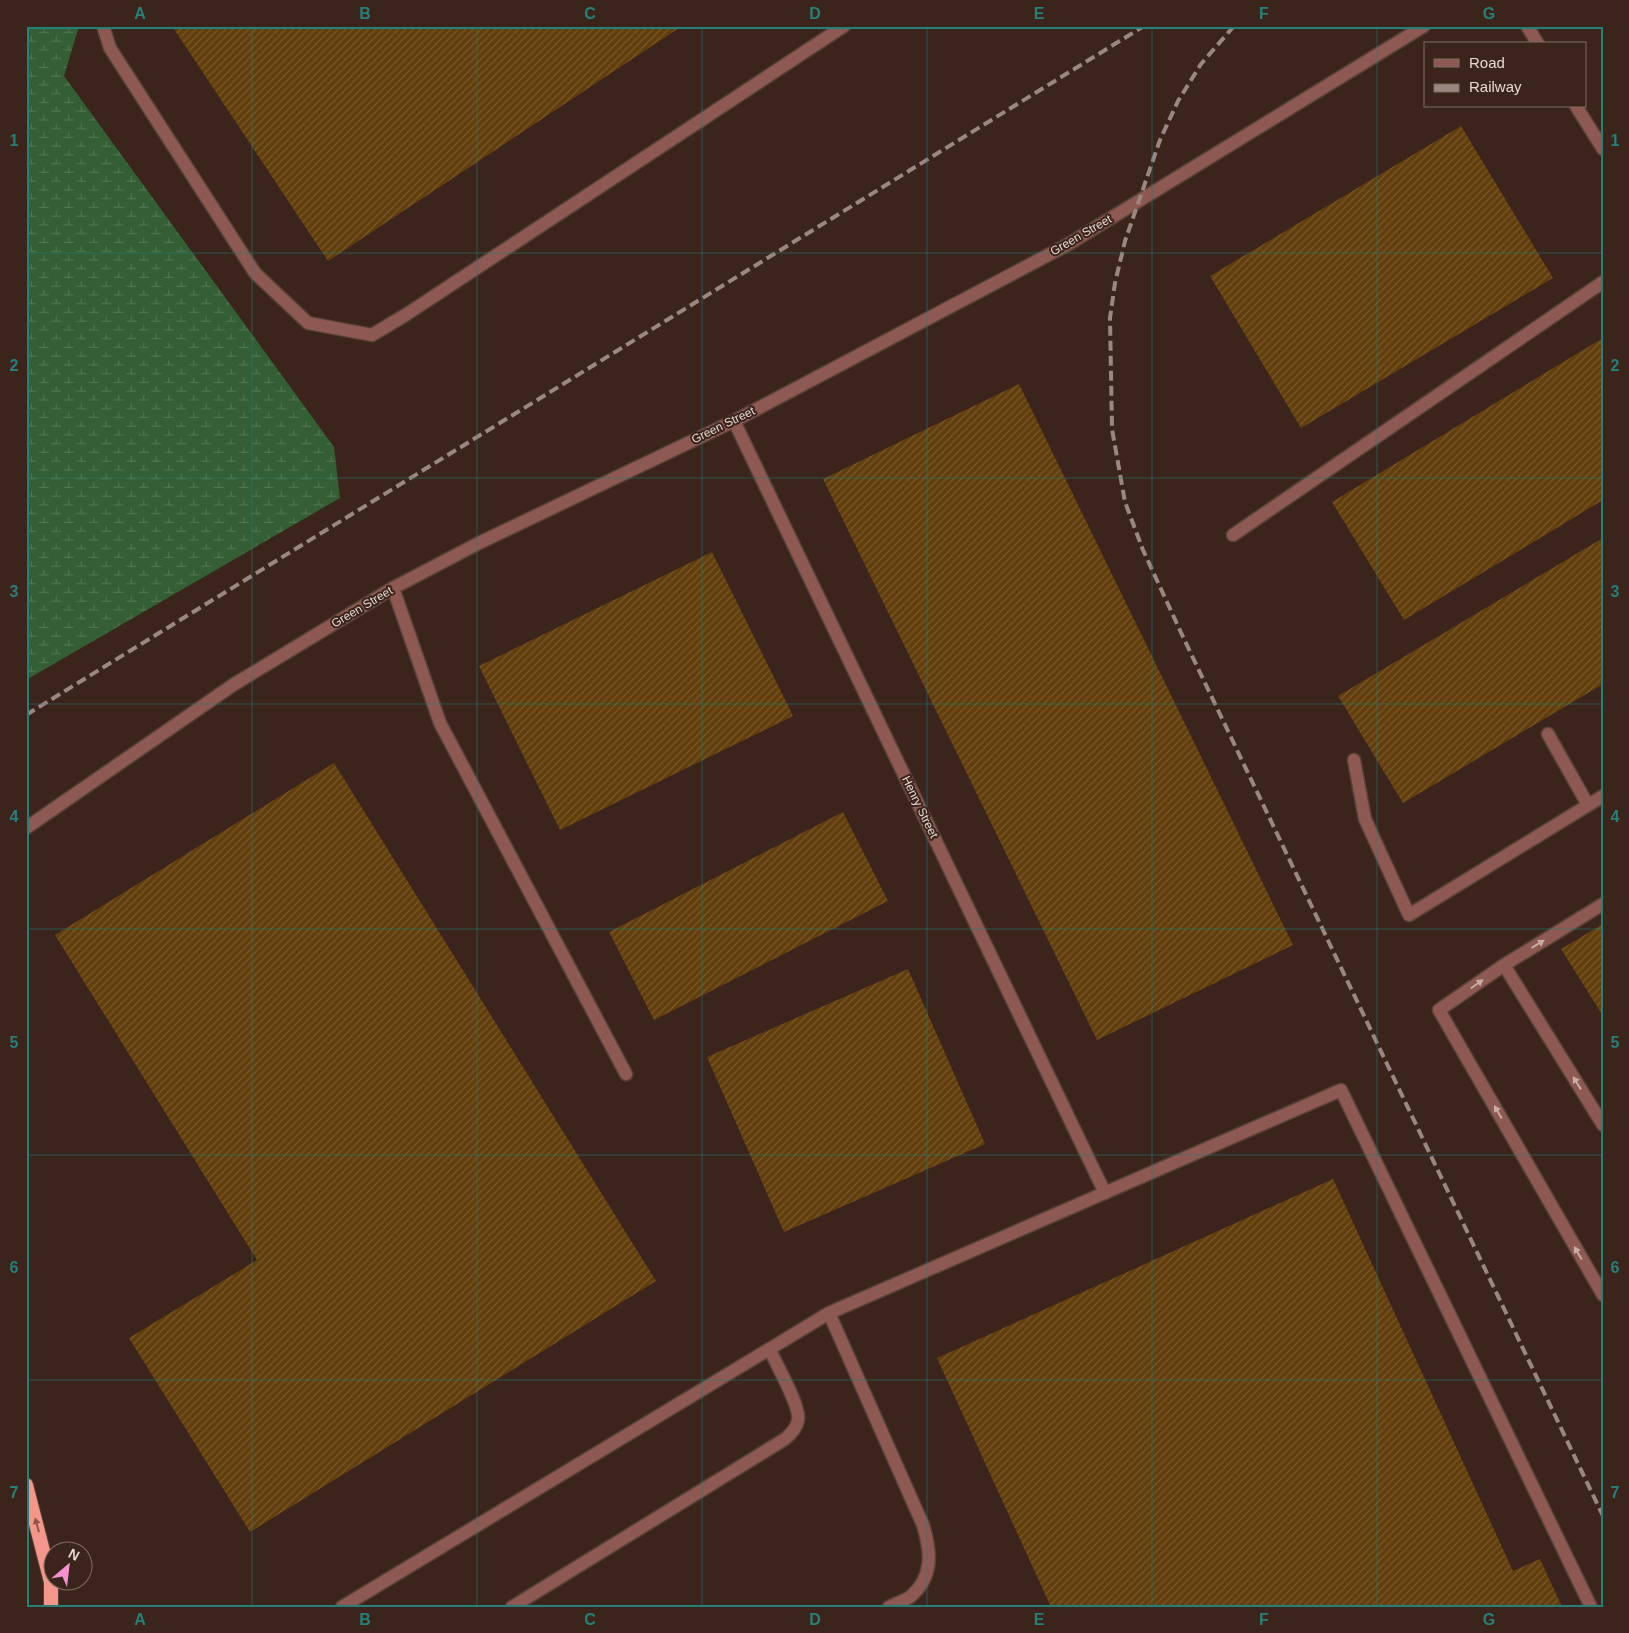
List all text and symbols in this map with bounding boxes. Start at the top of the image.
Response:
text: A [134,5,146,22]
text: B [359,5,371,22]
text: C [584,5,596,22]
text: D [809,5,821,22]
text: E [1034,5,1045,22]
text: F [1259,5,1269,22]
text: G [1483,5,1495,22]
legend [1424,42,1586,108]
text: Road [1469,54,1505,71]
text: Railway [1469,78,1522,95]
text: 1 [10,132,19,149]
text: 1 [1611,132,1620,149]
street label: Green Street [1048,211,1115,258]
text: 2 [10,357,19,374]
text: 2 [1611,357,1620,374]
street label: Green Street [689,403,758,446]
text: 3 [10,583,19,600]
street label: Green Street [329,583,396,631]
text: 3 [1611,583,1620,600]
street label: Henry Street [899,774,941,841]
text: 4 [10,808,19,825]
text: 4 [1611,808,1620,825]
one-way arrow [1532,939,1545,948]
one-way arrow [1470,979,1483,989]
text: 5 [10,1034,19,1051]
text: 5 [1611,1034,1620,1051]
one-way arrow [1573,1077,1582,1090]
one-way arrow [1493,1105,1502,1118]
one-way arrow [1574,1246,1583,1259]
text: 6 [10,1259,19,1276]
text: 6 [1611,1259,1620,1276]
text: 7 [10,1484,19,1501]
text: 7 [1611,1484,1620,1501]
one-way arrow [33,1517,41,1532]
north arrow [42,1540,92,1590]
text: N [66,1545,82,1564]
text: A [134,1611,146,1628]
text: B [359,1611,371,1628]
text: C [584,1611,596,1628]
text: D [809,1611,821,1628]
text: E [1034,1611,1045,1628]
text: F [1259,1611,1269,1628]
text: G [1483,1611,1495,1628]

